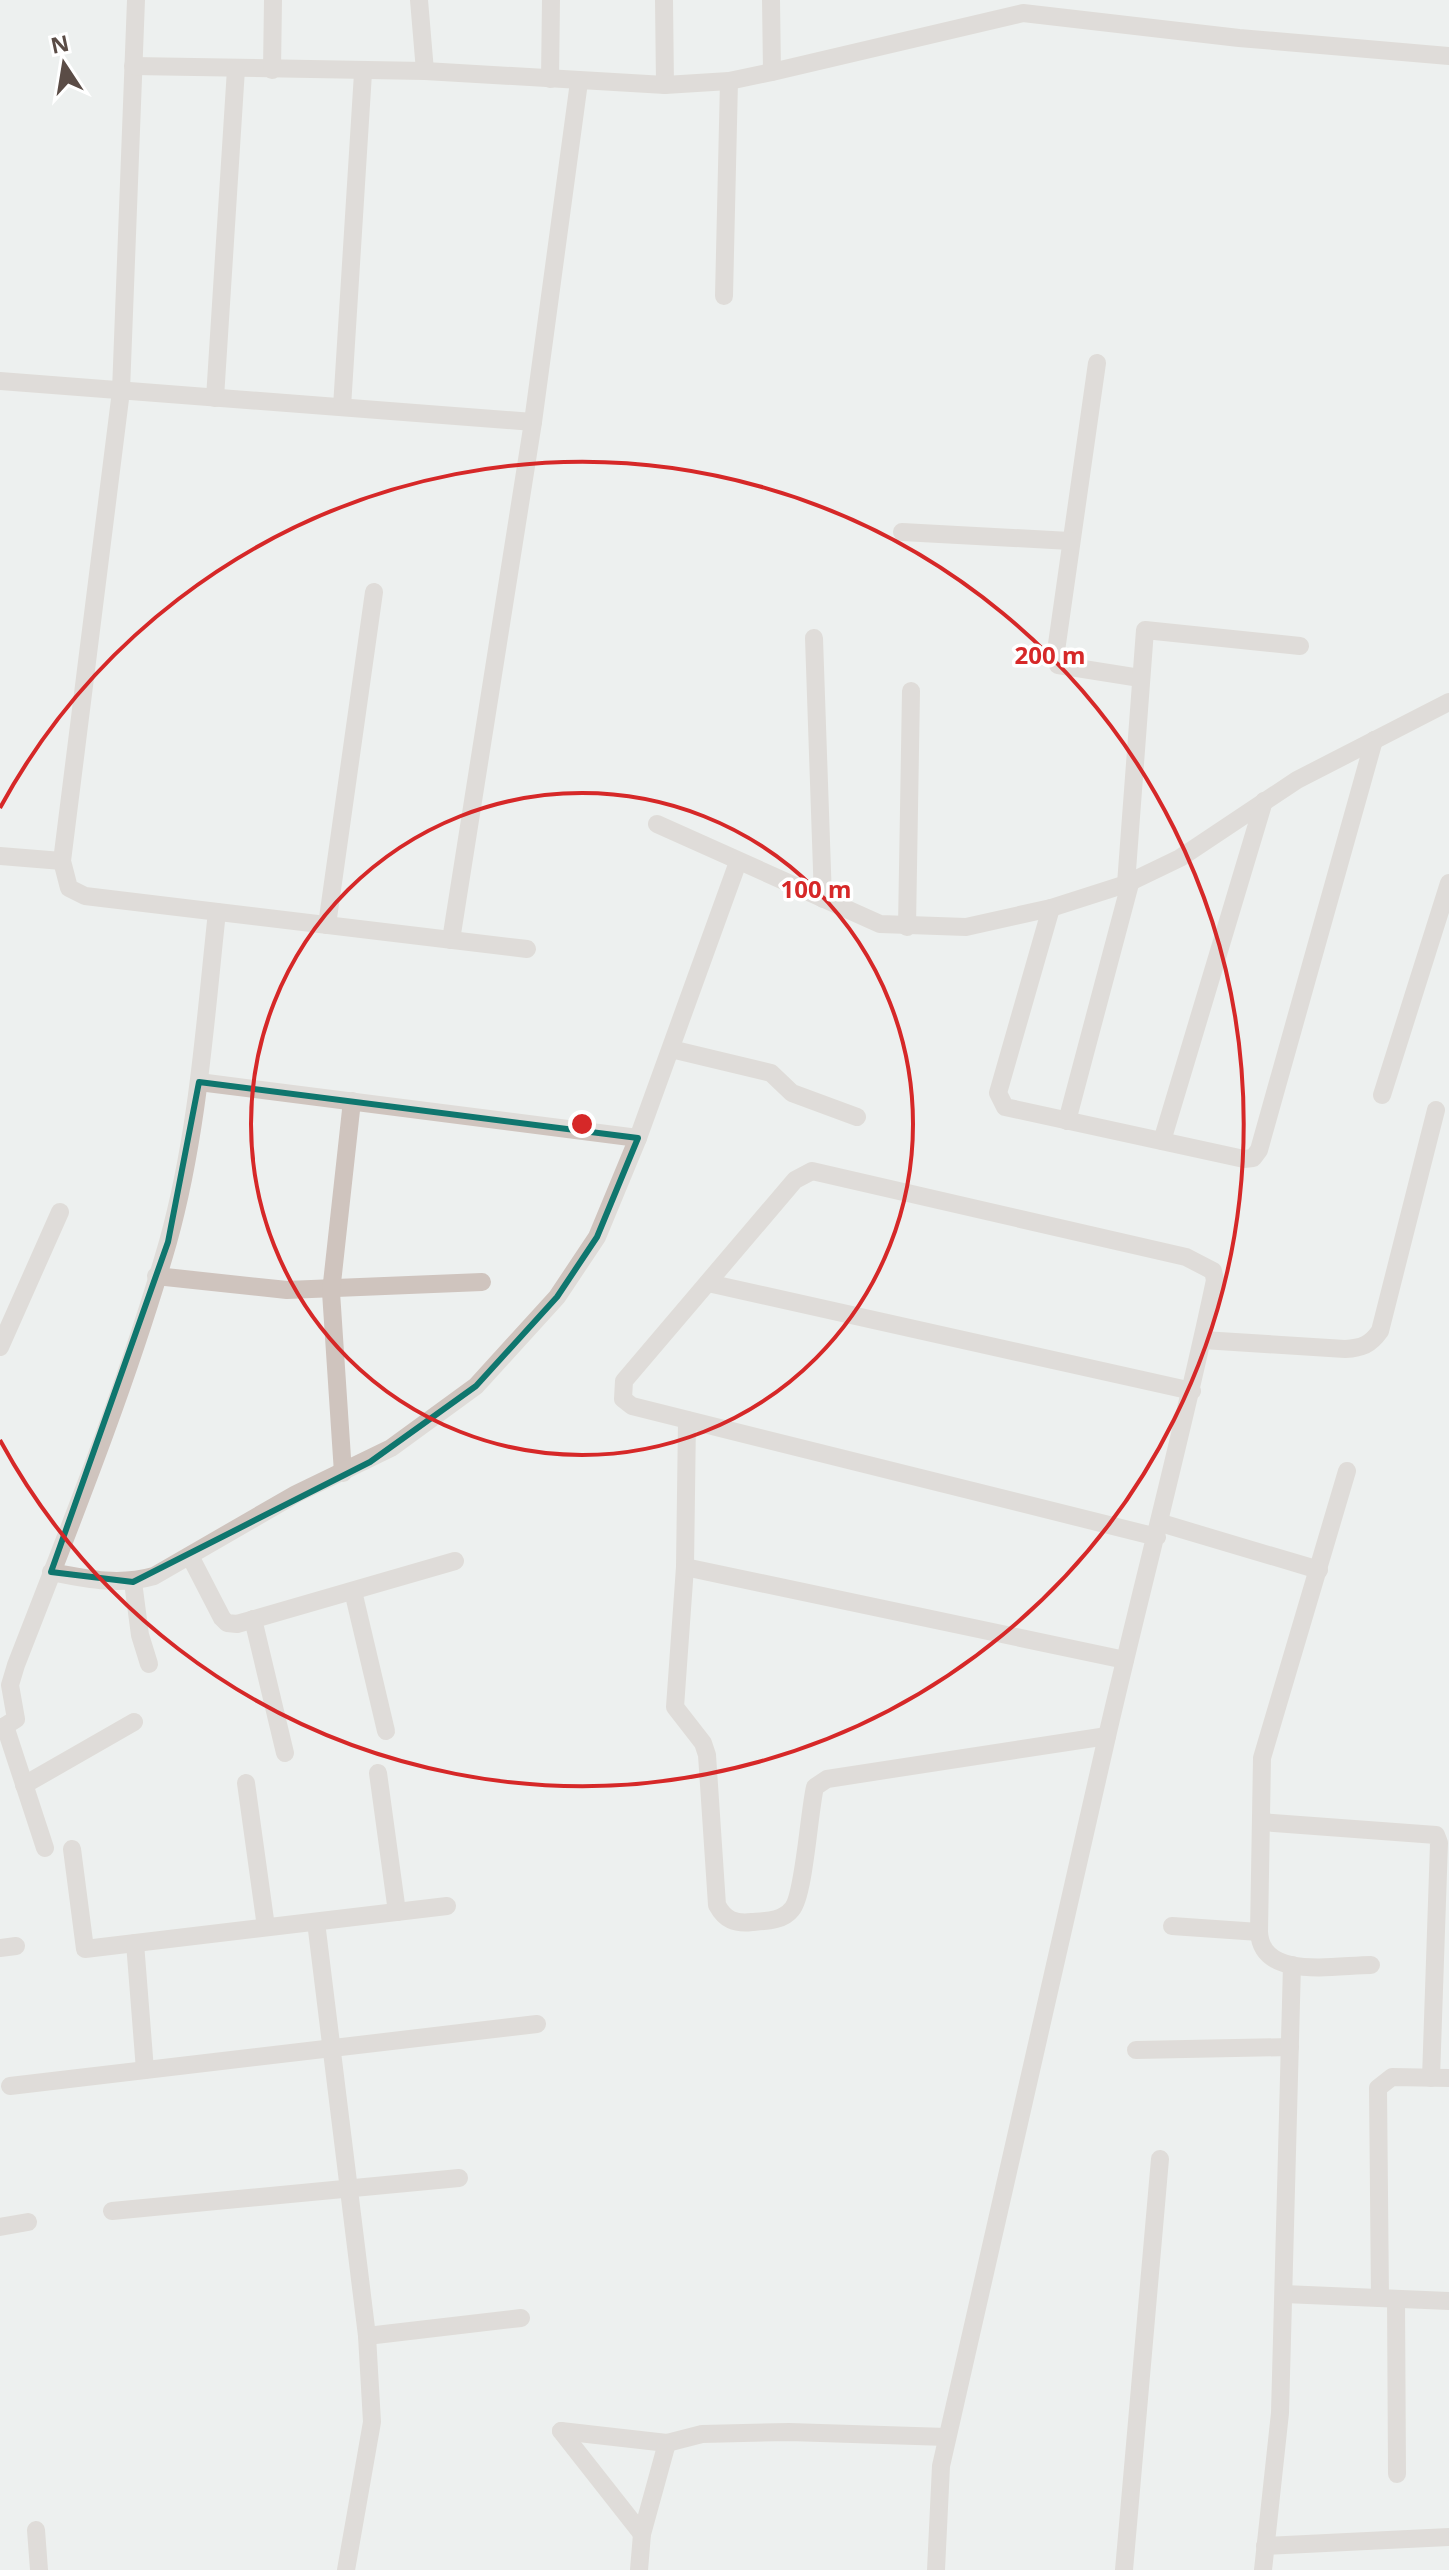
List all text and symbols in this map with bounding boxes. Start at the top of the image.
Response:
north arrow [24,24,104,104]
text: N [48,27,72,60]
text: 200 m [1015,638,1085,671]
text: 100 m [781,872,851,905]
centre of rings [568,1110,596,1138]

